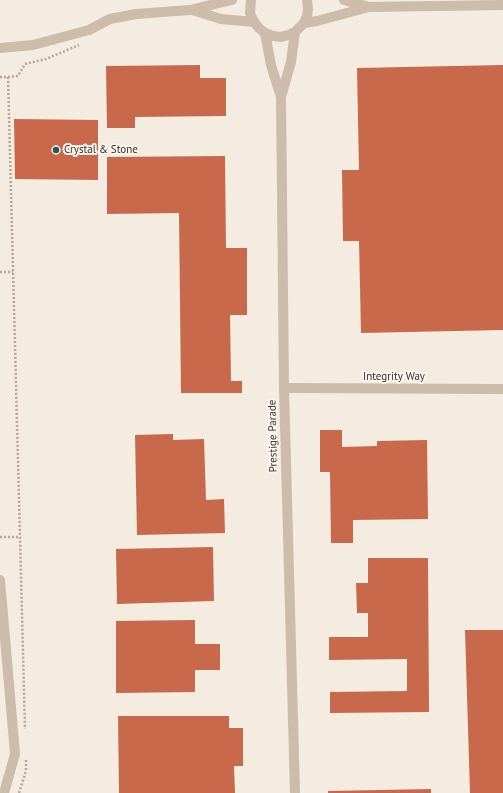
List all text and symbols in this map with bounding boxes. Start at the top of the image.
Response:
place label: Crystal & Stone [64,143,138,157]
marker: Crystal & Stone [51,145,61,155]
street label: Integrity Way [363,370,425,384]
street label: Prestige Parade [266,400,280,472]

